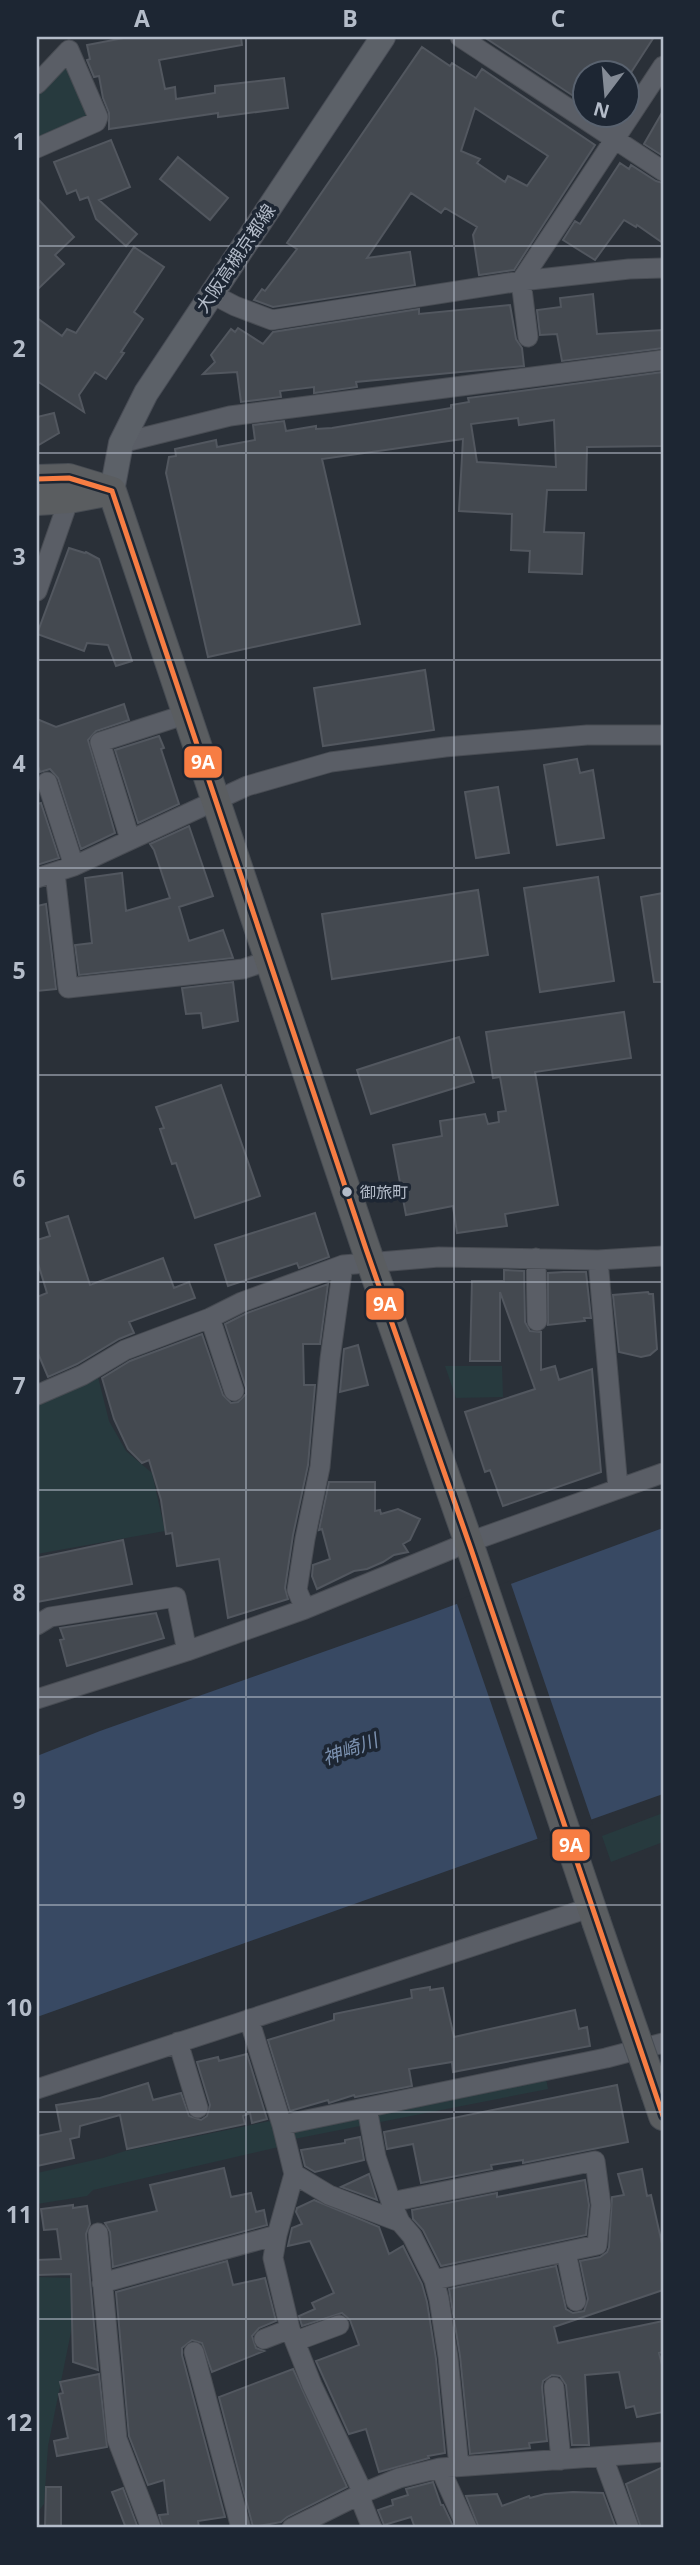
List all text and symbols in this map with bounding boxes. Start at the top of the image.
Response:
text: A [134,2,150,34]
text: B [342,2,358,34]
text: C [551,2,565,34]
north arrow [570,60,640,130]
text: N [590,96,612,125]
text: 1 [12,125,26,157]
street label: 大阪高槻京都線 [190,199,280,317]
text: 2 [12,332,26,364]
text: 3 [12,540,26,572]
line badge: 9A [183,745,223,779]
text: 4 [12,747,26,779]
text: 9A [191,749,216,775]
text: 5 [12,954,26,986]
text: 6 [12,1162,26,1194]
place label: 御旅町 [360,1181,408,1203]
marker: 御旅町 [340,1185,354,1199]
line badge: 9A [365,1287,405,1321]
text: 9A [373,1291,398,1317]
text: 7 [12,1369,26,1401]
text: 8 [12,1576,26,1608]
water label: 神崎川 [319,1726,383,1771]
text: 9 [12,1784,26,1816]
line badge: 9A [551,1828,591,1862]
text: 9A [559,1832,584,1858]
text: 10 [6,1991,32,2023]
text: 11 [6,2198,32,2230]
text: 12 [6,2406,32,2438]

